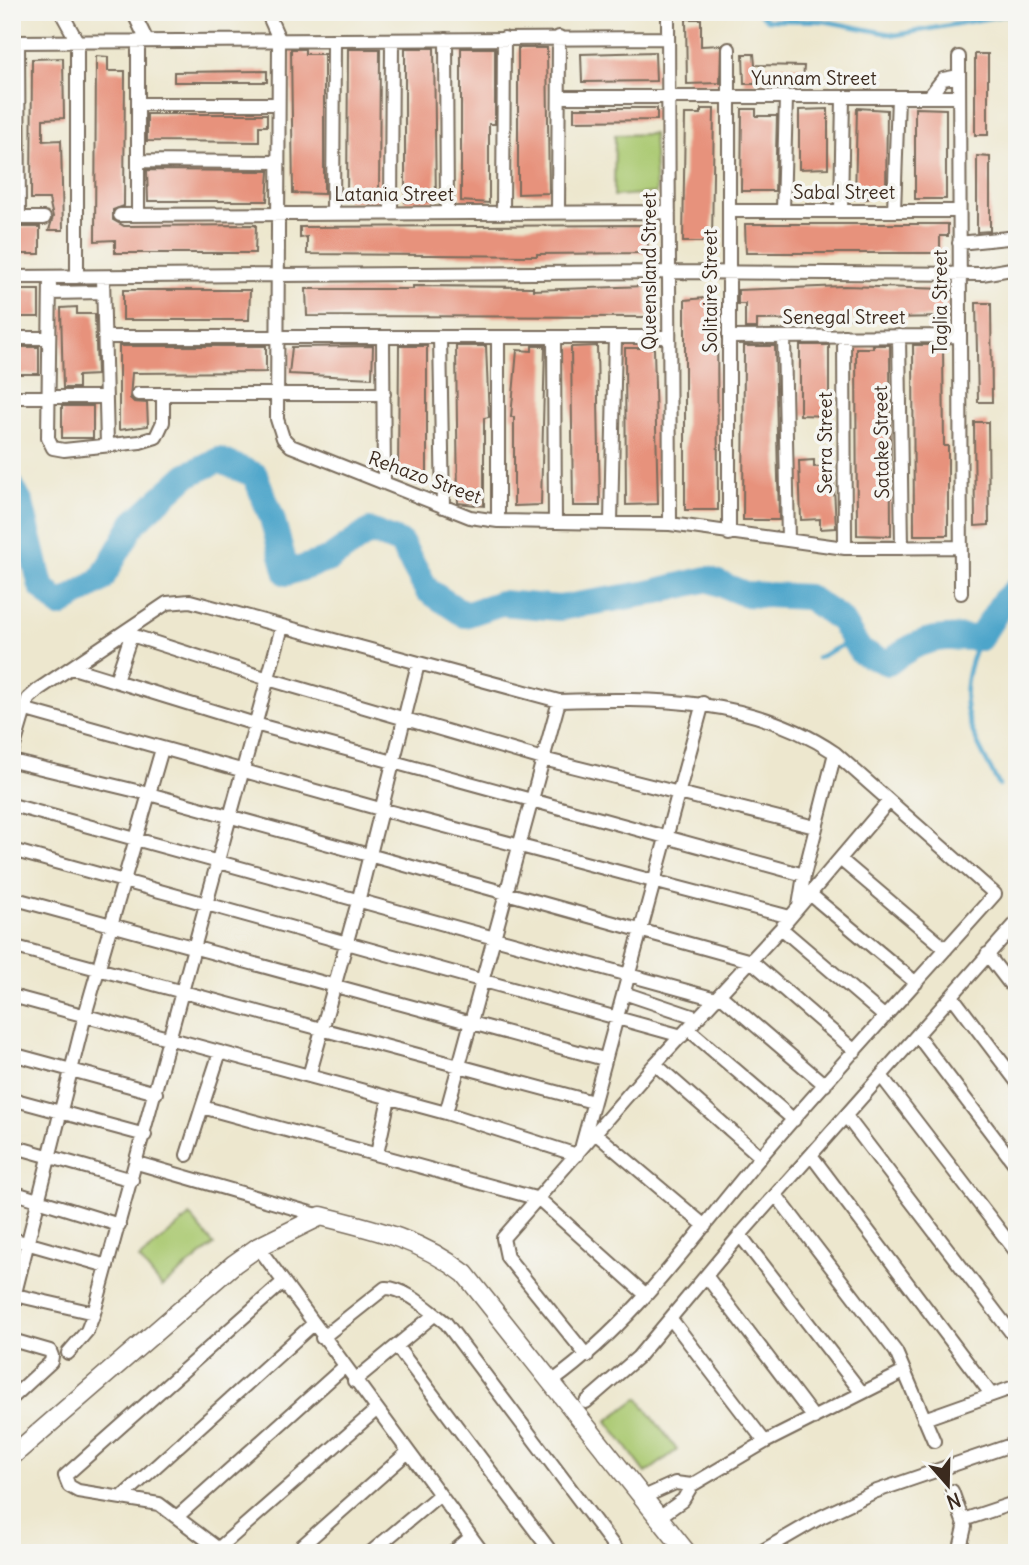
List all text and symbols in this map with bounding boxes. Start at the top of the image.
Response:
street label: Yunnam Street [751,66,877,90]
street label: Sabal Street [793,180,895,204]
street label: Latania Street [334,182,454,206]
street label: Queensland Street [637,192,661,350]
street label: Solitaire Street [698,229,722,353]
street label: Taglia Street [928,250,952,354]
street label: Senegal Street [783,305,906,329]
street label: Satake Street [868,385,894,499]
street label: Serra Street [813,392,837,494]
street label: Rehazo Street [365,445,485,509]
north arrow [914,1450,984,1520]
text: N [944,1487,964,1514]

